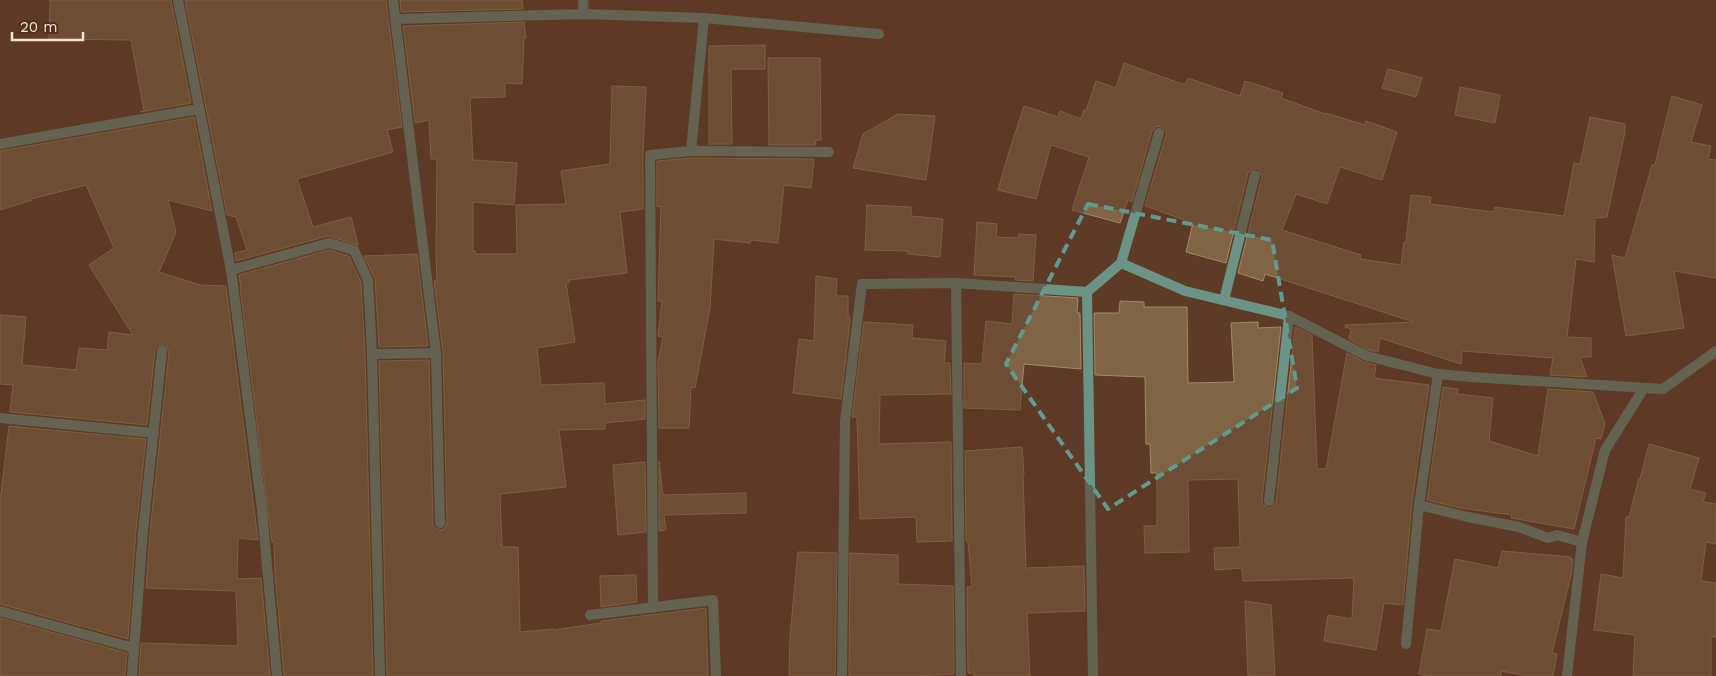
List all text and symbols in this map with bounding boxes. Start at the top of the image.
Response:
scale bar [12,10,84,42]
text: 20 m [20,18,58,36]

